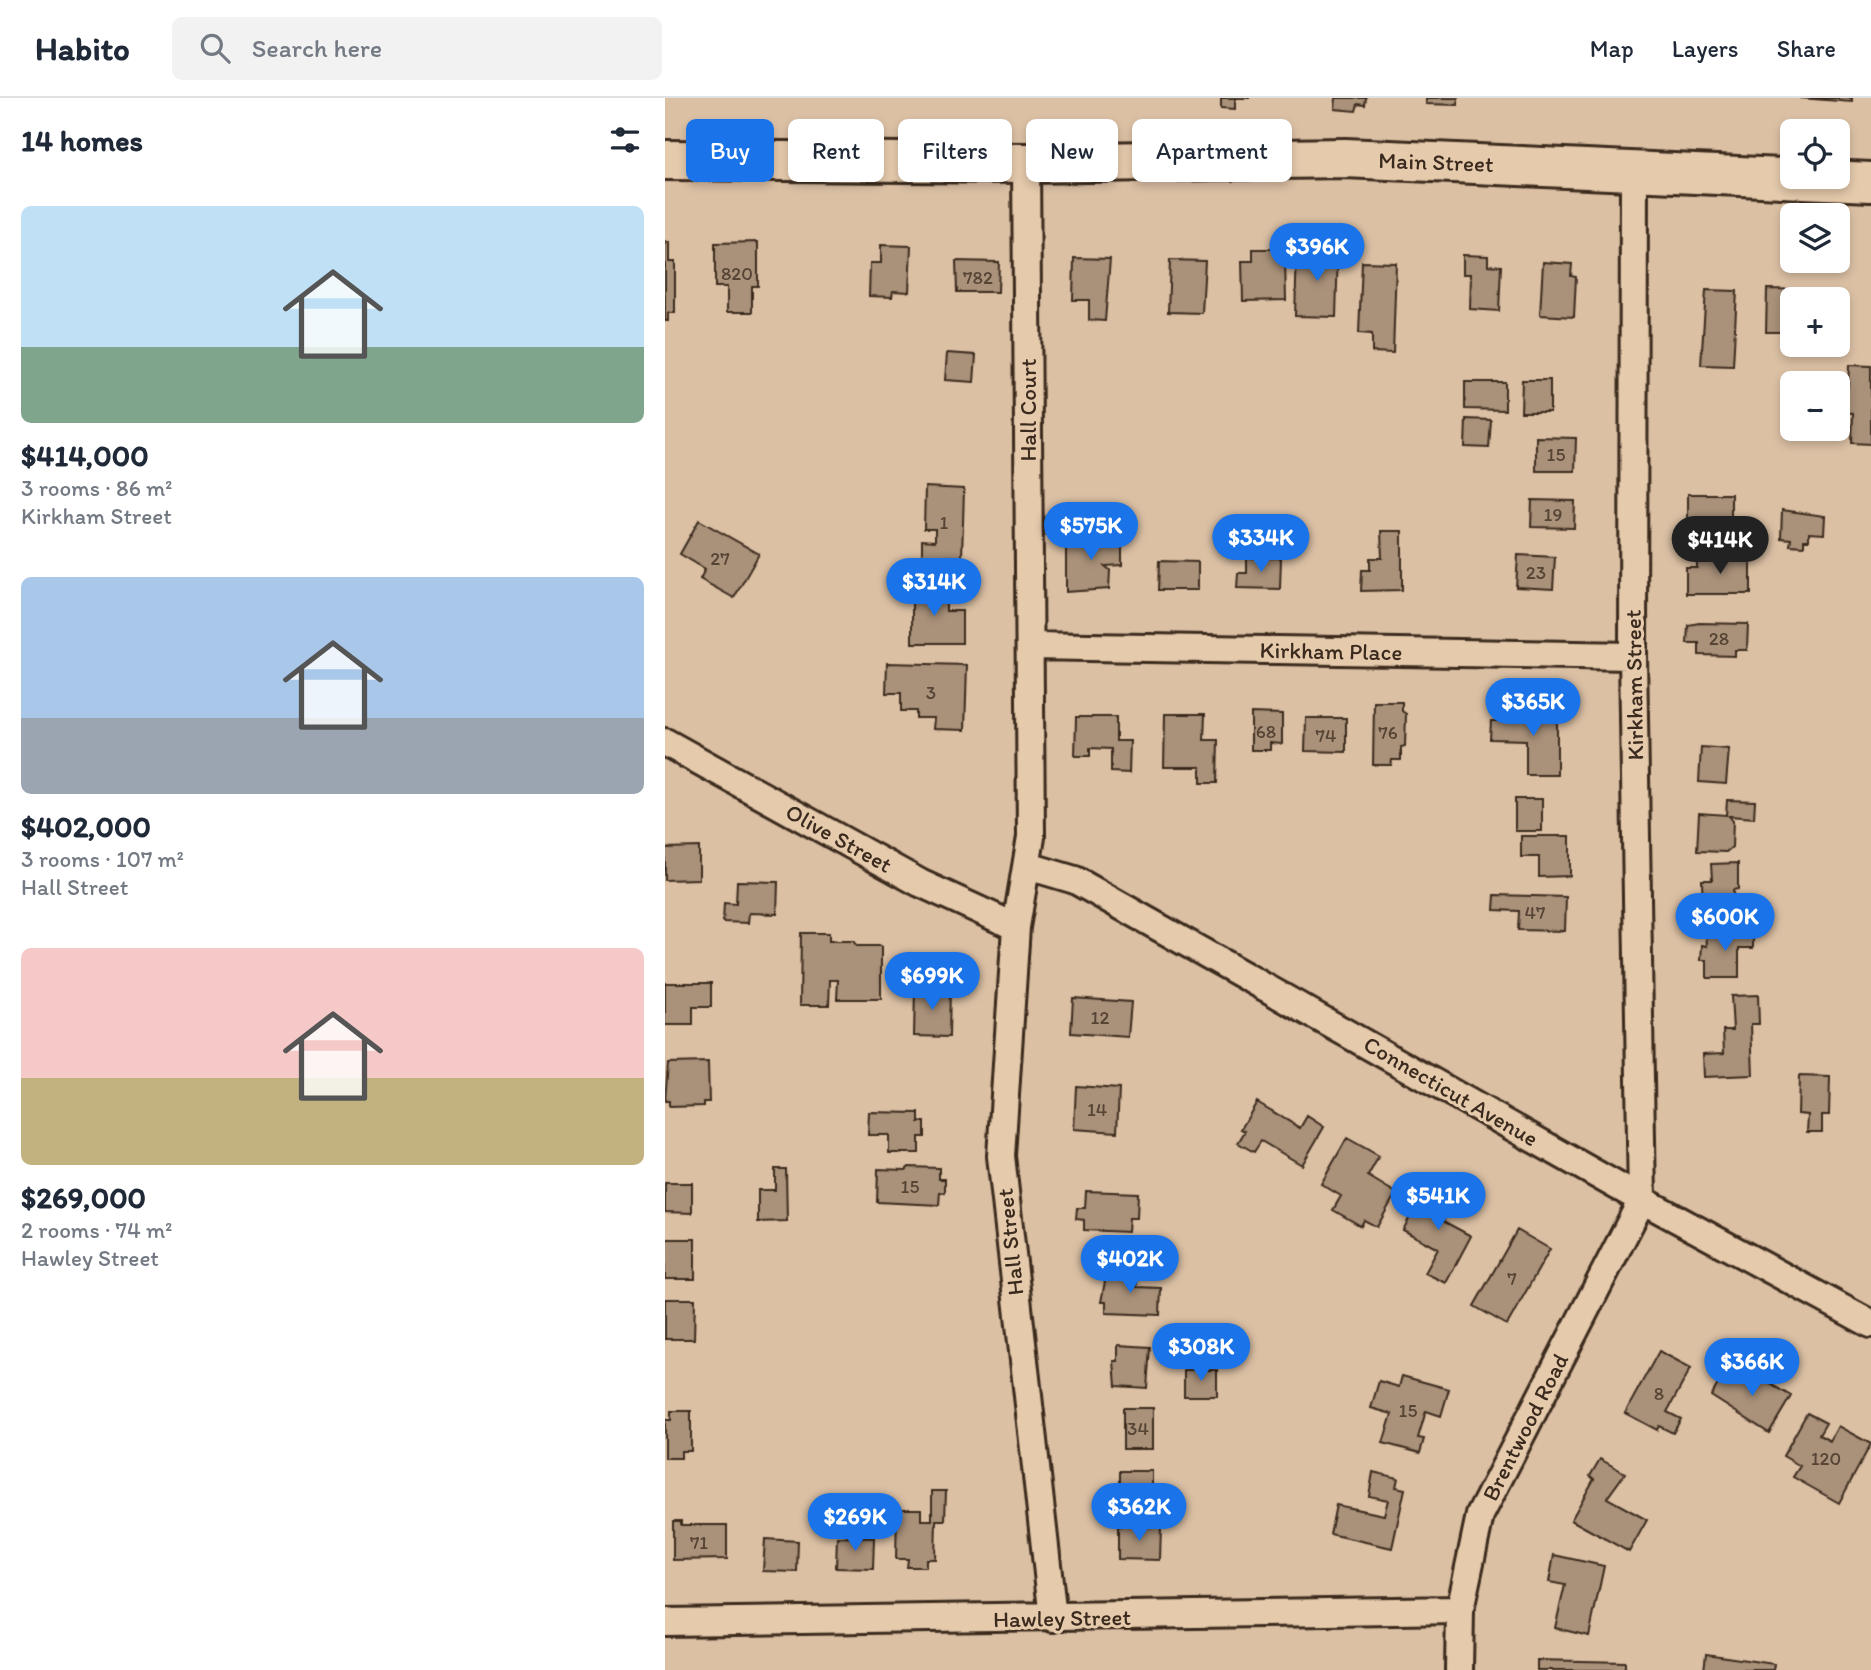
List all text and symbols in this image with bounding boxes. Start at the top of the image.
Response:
search box [172,17,662,80]
text: Habito [35,29,130,68]
icon: search [196,29,234,67]
text: Search here [252,32,382,64]
text: Map [1590,34,1634,63]
text: Layers [1672,34,1739,63]
text: Share [1777,34,1836,63]
chip: Buy [686,119,774,182]
chip: Rent [788,119,884,182]
chip: Filters [898,119,1012,182]
chip: New [1026,119,1118,182]
chip: Apartment [1132,119,1292,182]
map controls [1780,119,1850,441]
button: locate [1780,119,1850,189]
icon: filters [606,121,644,159]
text: 14 homes [21,122,143,159]
street label: Main Street [1378,146,1494,178]
button: layers [1780,203,1850,273]
pin: $396K [1268,223,1366,283]
text: $396K [1285,232,1349,260]
icon: home [270,251,396,377]
house number: 820 [721,262,753,285]
house number: 782 [963,266,993,289]
button: + [1780,287,1850,357]
street label: Hall Court [1014,358,1042,462]
button: − [1780,371,1850,441]
text: $414,000 [21,437,149,474]
house number: 15 [1547,443,1565,466]
text: 3 rooms · 86 m² [21,474,173,502]
text: Kirkham Street [21,502,172,530]
pin: $575K [1042,503,1140,562]
house number: 19 [1544,503,1562,526]
house number: 1 [940,511,949,534]
text: $575K [1060,511,1122,539]
pin: $334K [1212,514,1310,574]
pin: $414K [1671,517,1769,576]
text: $334K [1228,523,1294,551]
text: $414K [1688,525,1752,553]
house number: 27 [710,547,730,570]
pin: $314K [885,559,983,618]
house number: 23 [1526,561,1546,584]
text: $314K [902,567,966,595]
street label: Kirkham Street [1619,609,1649,761]
icon: home [270,622,396,748]
house number: 28 [1709,627,1729,650]
street label: Kirkham Place [1259,636,1403,666]
pin: $365K [1484,678,1582,738]
house number: 3 [926,681,936,704]
text: $365K [1501,687,1565,715]
house number: 68 [1256,720,1276,743]
house number: 76 [1378,721,1398,744]
house number: 74 [1316,724,1336,747]
street label: Olive Street [781,797,897,879]
text: $402,000 [21,808,151,845]
text: 3 rooms · 107 m² [21,845,184,873]
text: Hall Street [21,873,128,901]
pin: $600K [1676,894,1774,953]
house number: 47 [1525,901,1545,924]
text: $600K [1692,902,1758,930]
pin: $699K [883,953,981,1012]
text: $699K [901,961,963,989]
icon: home [270,993,396,1119]
house number: 12 [1091,1006,1109,1029]
street label: Connecticut Avenue [1359,1030,1543,1152]
house number: 14 [1087,1098,1107,1121]
pin: $541K [1389,1172,1487,1232]
house number: 15 [901,1175,919,1198]
text: $269,000 [21,1179,146,1216]
text: $541K [1407,1181,1469,1209]
street label: Hall Street [990,1187,1030,1297]
text: 2 rooms · 74 m² [21,1216,173,1244]
pin: $402K [1081,1236,1179,1295]
text: Hawley Street [21,1244,159,1272]
text: $402K [1097,1244,1163,1272]
house number: 7 [1507,1267,1517,1290]
pin: $308K [1152,1324,1250,1383]
text: $308K [1168,1332,1234,1360]
pin: $366K [1703,1338,1801,1398]
text: $366K [1720,1347,1784,1375]
street label: Brentwood Road [1476,1348,1574,1505]
house number: 8 [1654,1382,1664,1405]
house number: 15 [1399,1399,1417,1422]
house number: 34 [1127,1417,1149,1440]
house number: 120 [1811,1447,1841,1470]
pin: $362K [1090,1484,1188,1543]
text: $362K [1107,1492,1171,1520]
pin: $269K [806,1494,904,1553]
text: $269K [824,1502,886,1530]
house number: 71 [690,1531,708,1554]
street label: Hawley Street [993,1603,1132,1633]

